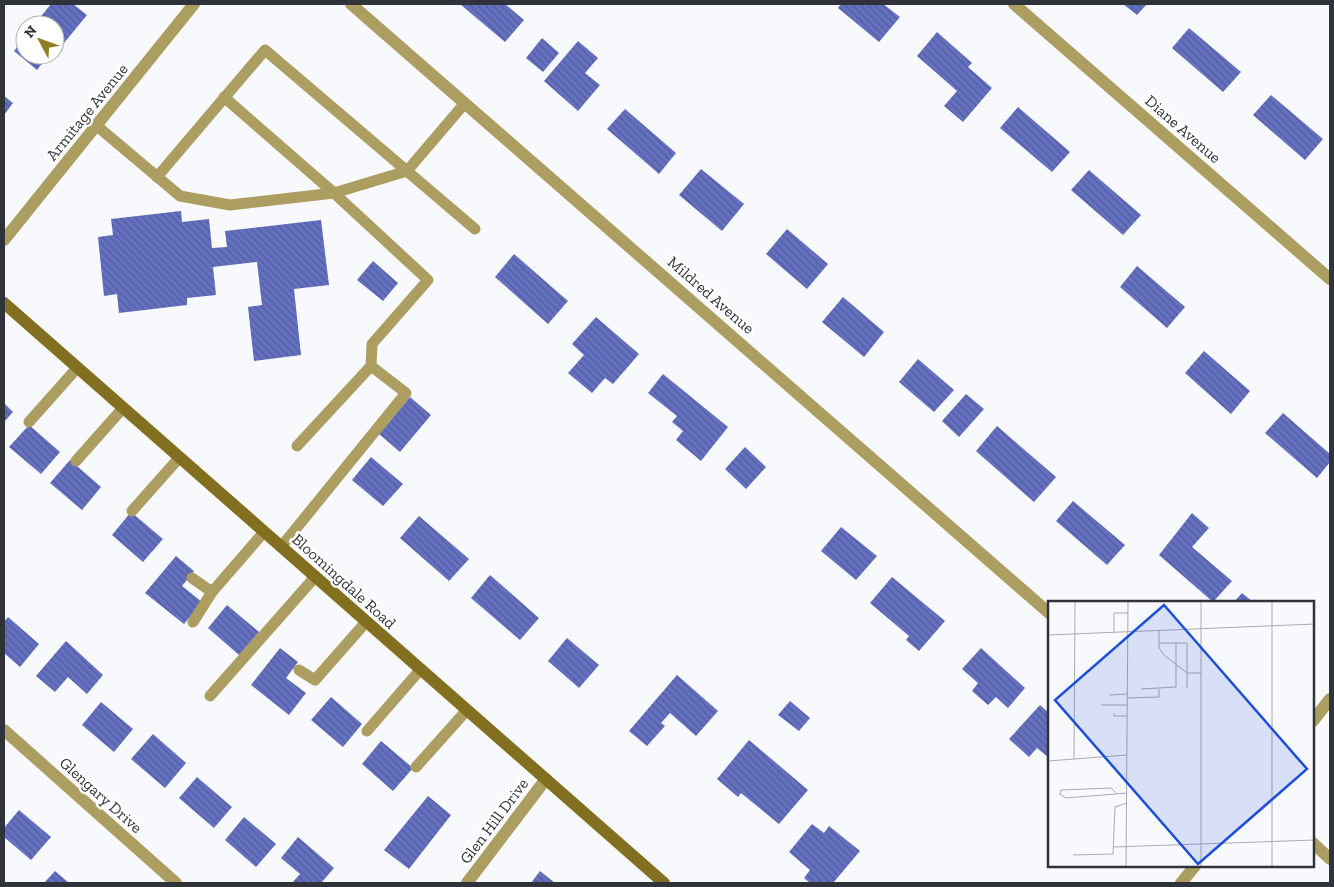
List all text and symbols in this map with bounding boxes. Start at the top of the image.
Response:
north arrow [15,15,65,65]
text: N [21,22,41,41]
street label: Armitage Avenue [42,60,132,164]
street label: Diane Avenue [1141,91,1225,167]
street label: Mildred Avenue [664,252,758,338]
street label: Bloomingdale Road [288,530,400,633]
inset map [1048,601,1314,867]
street label: Glengary Drive [56,753,146,837]
street label: Glen Hill Drive [456,775,532,867]

